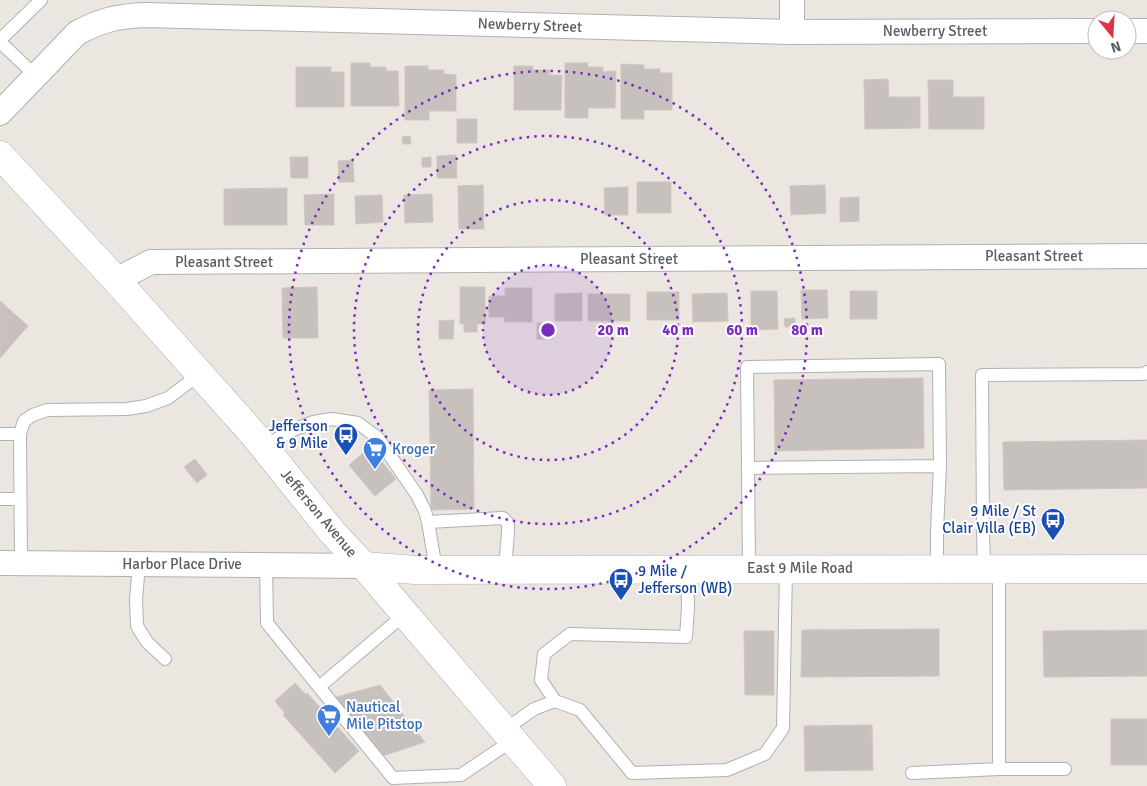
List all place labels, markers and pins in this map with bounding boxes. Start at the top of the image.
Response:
centre of rings [539,321,557,339]
place label: Jefferson & 9 Mile [269,417,328,452]
bus stop icon: Jefferson & 9 Mile [333,422,359,456]
supermarket icon: Kroger [362,436,388,470]
place label: Kroger [392,440,435,458]
place label: 9 Mile / St Clair Villa (EB) [942,502,1036,537]
bus stop icon: 9 Mile / St Clair Villa (EB) [1040,507,1066,541]
place label: 9 Mile / Jefferson (WB) [638,562,732,597]
bus stop icon: 9 Mile / Jefferson (WB) [608,567,634,601]
place label: Nautical Mile Pitstop [346,698,422,733]
supermarket icon: Nautical Mile Pitstop [316,703,342,737]

